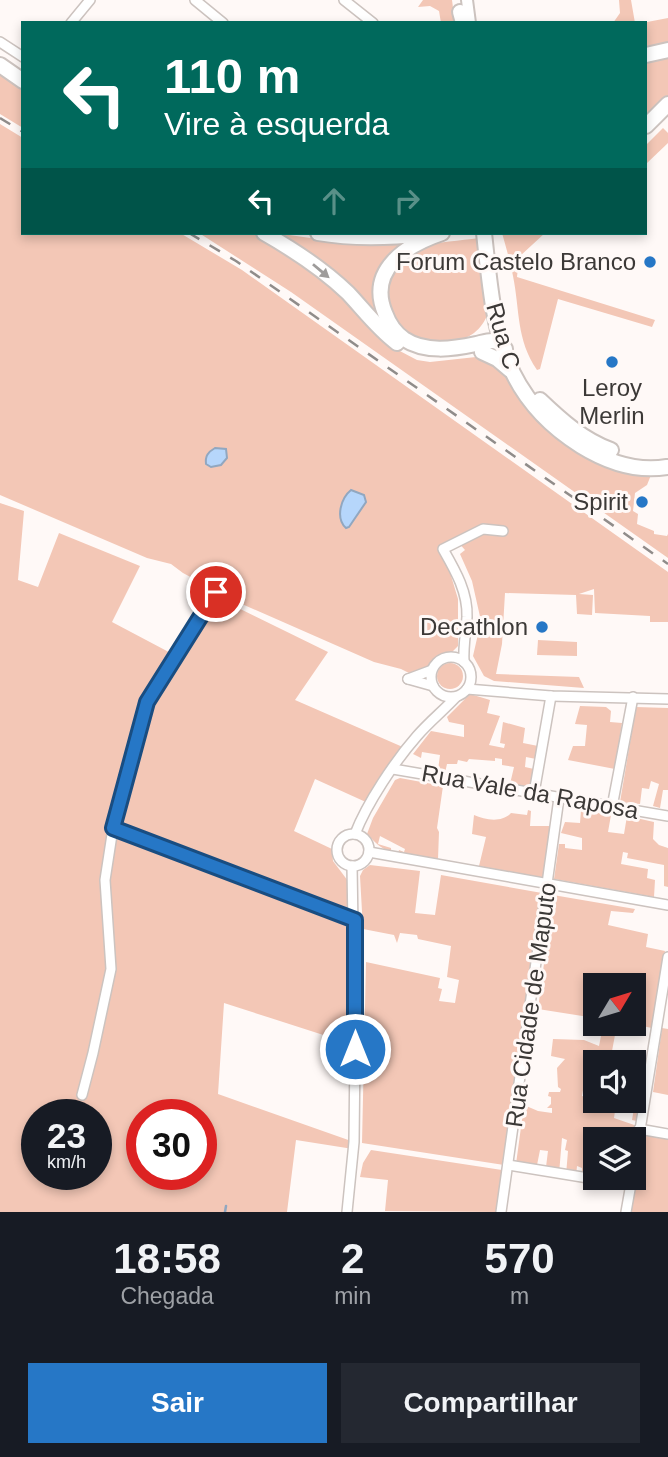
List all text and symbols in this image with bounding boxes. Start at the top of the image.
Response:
icon: left [49,49,140,140]
text: 110 m [164,49,300,103]
text: Vire à esquerda [164,106,389,142]
icon: left [242,182,280,220]
icon: ahead [315,182,353,220]
icon: right [388,182,426,220]
place label: Forum Castelo Branco [396,248,636,275]
marker: Forum Castelo Branco [642,254,658,270]
one-way arrow [312,263,330,279]
street label: Rua C [481,299,526,372]
marker: Leroy Merlin [604,354,620,370]
place label: Leroy Merlin [579,374,645,429]
place label: Spirit [573,488,628,515]
marker: Spirit [634,494,650,510]
pin [186,562,246,622]
icon: arrive [197,573,235,611]
place label: Decathlon [420,613,528,640]
marker: Decathlon [534,619,550,635]
street label: Rua Vale da Raposa [420,759,641,824]
street label: Rua Cidade de Maputo [500,881,561,1129]
north arrow [583,973,646,1036]
map controls [583,973,646,1190]
position arrow [318,1012,392,1086]
button: sound [583,1050,646,1113]
speed limit sign: 30 [126,1099,217,1190]
text: 23 [47,1116,86,1155]
button: layers [583,1127,646,1190]
text: km/h [47,1152,86,1172]
text: 18:58 [113,1235,221,1282]
text: 2 [341,1235,364,1282]
text: 570 [485,1235,555,1282]
text: Chegada [120,1283,214,1309]
text: min [334,1283,371,1309]
text: m [510,1283,529,1309]
button: Sair [28,1363,327,1443]
button: Compartilhar [341,1363,640,1443]

